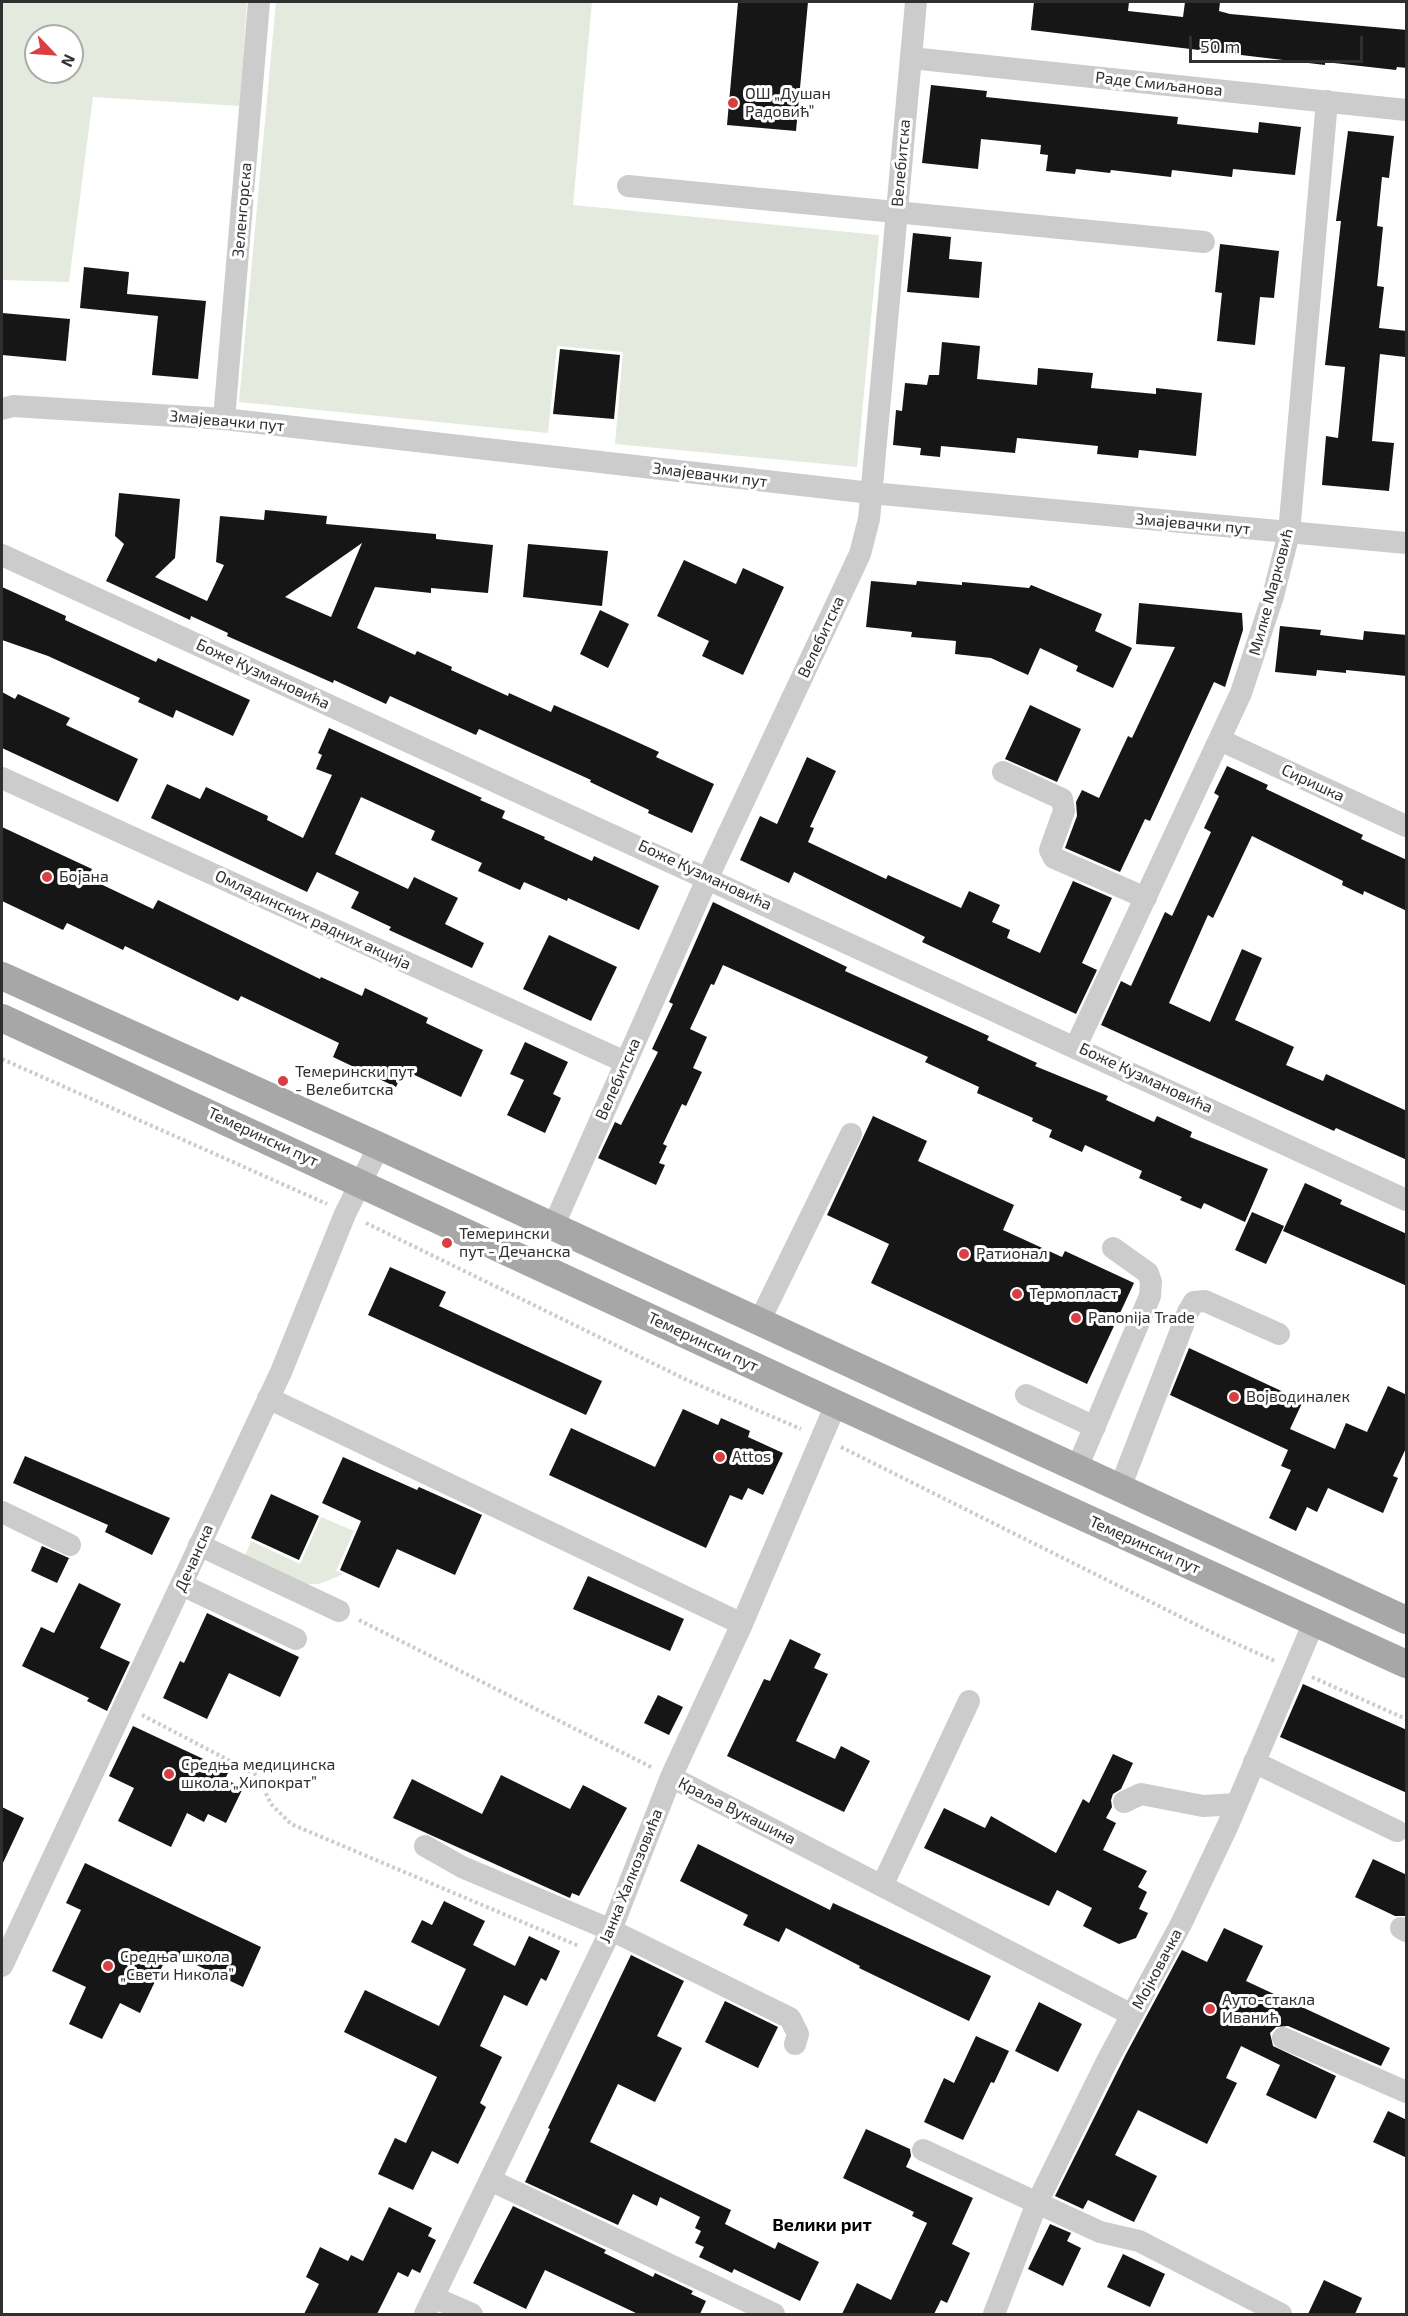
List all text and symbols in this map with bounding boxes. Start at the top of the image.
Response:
north arrow [24,24,84,84]
scale bar [1192,24,1366,62]
text: 50 m [1200,35,1240,57]
text: N [58,52,80,70]
street label: Раде Смиљанова [1094,68,1224,100]
place label: ОШ „Душан Радовић” [745,84,831,122]
marker: ОШ „Душан Радовић” [726,96,740,110]
street label: Велебитска [888,118,914,208]
street label: Зеленгорска [228,162,256,258]
street label: Змајевачки пут [169,406,285,436]
street label: Змајевачки пут [651,458,769,492]
street label: Змајевачки пут [1135,509,1251,539]
street label: Милке Марковић [1245,526,1297,658]
street label: Велебитска [794,593,848,681]
street label: Боже Кузмановића [193,635,333,713]
street label: Сиришка [1278,760,1348,806]
street label: Боже Кузмановића [635,836,775,914]
street label: Омладинских радних акција [212,866,414,974]
place label: Бојана [59,867,109,887]
marker: Бојана [40,870,54,884]
street label: Велебитска [591,1035,645,1123]
street label: Боже Кузмановића [1076,1039,1216,1117]
place label: Темерински пут - Велебитска [295,1062,415,1100]
marker: Темерински пут - Велебитска [276,1074,290,1088]
street label: Темерински пут [205,1103,321,1171]
place label: Темерински пут - Дечанска [459,1224,571,1262]
marker: Темерински пут - Дечанска [440,1236,454,1250]
place label: Ратионал [976,1244,1048,1264]
marker: Ратионал [957,1247,971,1261]
place label: Термопласт [1029,1284,1118,1304]
marker: Термопласт [1010,1287,1024,1301]
street label: Темерински пут [645,1308,761,1376]
place label: Panonija Trade [1088,1308,1195,1328]
marker: Panonija Trade [1069,1311,1083,1325]
place label: Војводиналек [1246,1387,1350,1407]
marker: Војводиналек [1227,1390,1241,1404]
place label: Attos [732,1447,771,1467]
marker: Attos [713,1450,727,1464]
street label: Темерински пут [1086,1512,1204,1578]
street label: Дечанска [171,1521,217,1595]
place label: Средња медицинска школа „Хипократ” [181,1755,335,1793]
marker: Средња медицинска школа „Хипократ” [162,1767,176,1781]
street label: Краља Вукашина [675,1773,799,1849]
street label: Јанка Халкозовића [595,1806,667,1946]
street label: Мојковачка [1128,1925,1186,2013]
place label: Средња школа „Свети Никола” [120,1947,234,1985]
marker: Средња школа „Свети Никола” [101,1959,115,1973]
place label: Ауто-стакла Иванић [1222,1990,1315,2028]
marker: Ауто-стакла Иванић [1203,2002,1217,2016]
district label: Велики рит [772,2214,872,2236]

